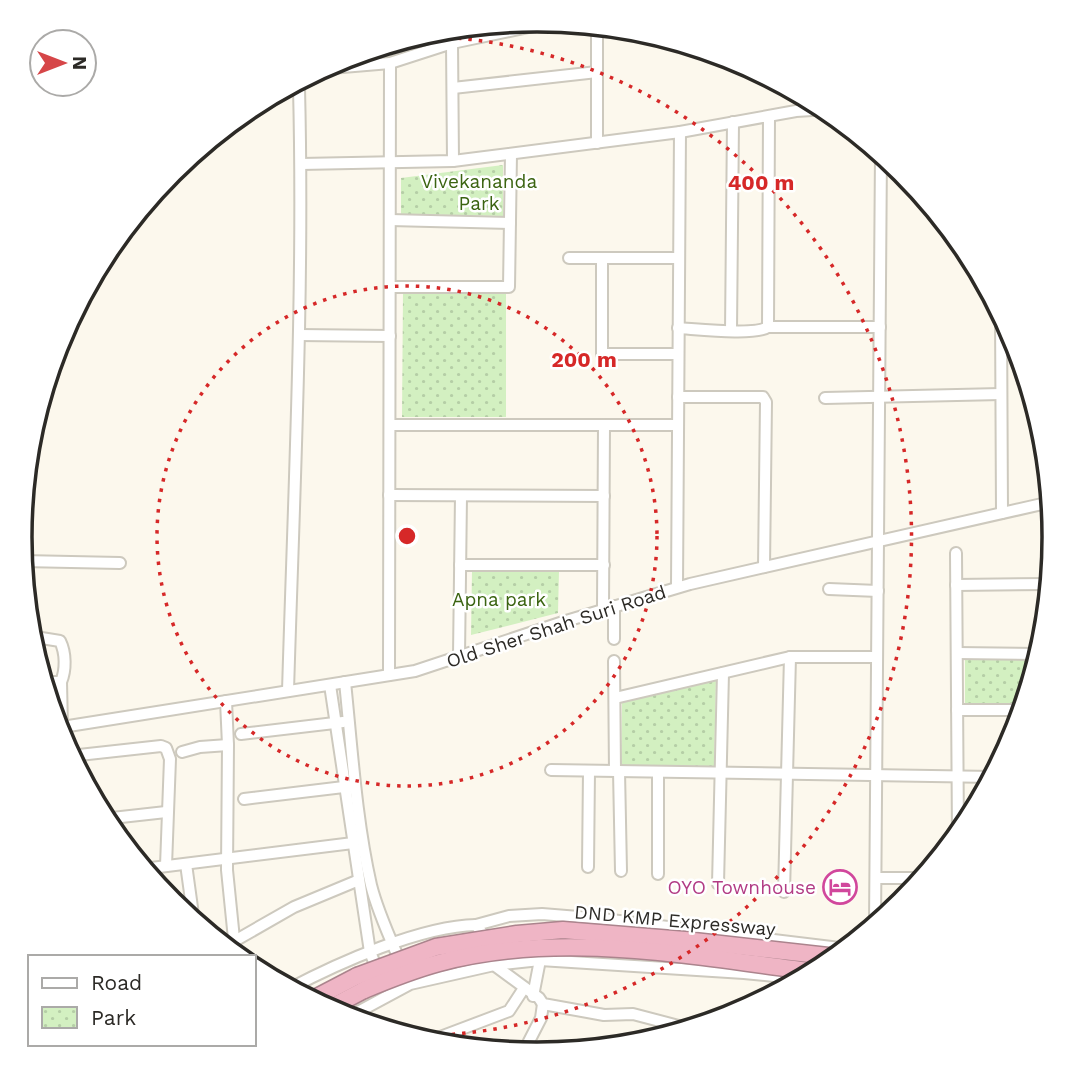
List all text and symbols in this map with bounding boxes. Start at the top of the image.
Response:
north arrow [28,28,98,98]
text: N [68,56,91,70]
park label: Vivekananda Park [421,170,537,215]
text: 400 m [728,170,794,195]
text: 200 m [551,347,617,372]
centre of rings [395,524,419,548]
street label: Old Sher Shah Suri Road [443,580,669,673]
park label: Apna park [452,588,546,611]
hotel icon: OYO Townhouse [821,868,859,906]
place label: OYO Townhouse [668,876,816,899]
street label: DND KMP Expressway [573,900,777,941]
legend [28,955,256,1046]
text: Road [91,970,142,995]
text: Park [91,1005,136,1030]

